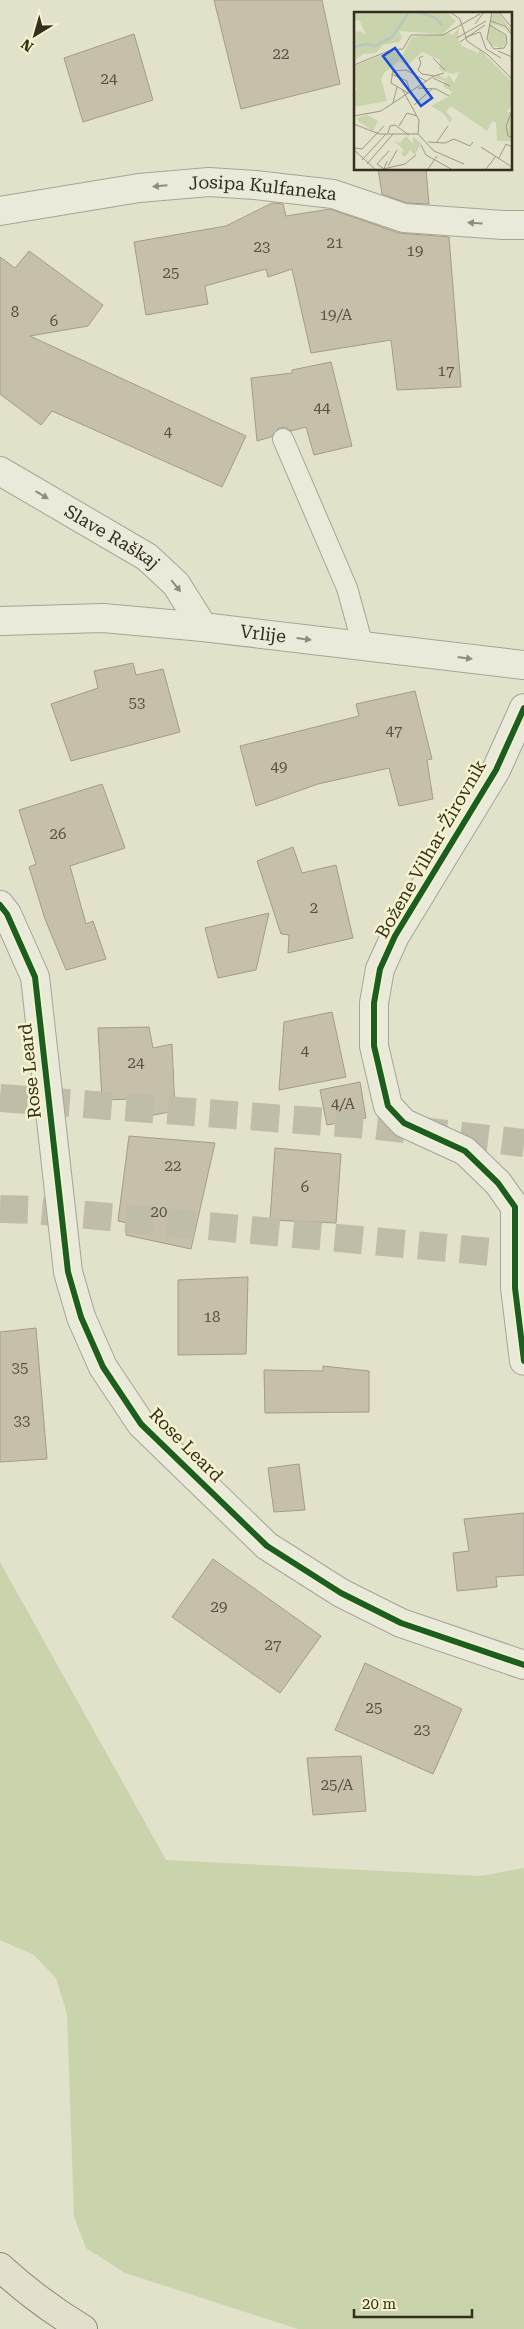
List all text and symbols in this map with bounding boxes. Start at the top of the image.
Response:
north arrow [10,10,60,60]
inset map [354,12,512,170]
text: N [18,36,36,55]
house number: 22 [273,45,289,63]
house number: 24 [101,70,118,88]
street label: Josipa Kulfaneka [187,171,338,204]
one-way arrow [152,182,168,190]
one-way arrow [467,219,483,227]
house number: 21 [327,234,343,252]
house number: 23 [254,238,270,256]
house number: 19 [407,242,423,260]
house number: 25 [163,264,179,282]
house number: 8 [11,303,19,321]
house number: 19/A [320,306,353,324]
house number: 6 [50,312,58,330]
house number: 17 [438,362,454,380]
house number: 44 [314,399,331,417]
house number: 4 [164,423,173,441]
one-way arrow [35,491,49,500]
street label: Slave Raškaj [61,500,164,573]
one-way arrow [170,579,181,592]
street label: Vrlije [239,620,287,647]
one-way arrow [296,635,312,643]
one-way arrow [457,654,473,662]
house number: 53 [129,694,145,712]
house number: 47 [386,722,402,740]
street label: Božene Vilhar-Žirovnik [371,756,490,942]
house number: 49 [271,758,287,776]
house number: 26 [50,825,66,843]
house number: 2 [310,899,318,917]
street label: Rose Leard [14,1022,45,1120]
house number: 4 [301,1042,310,1060]
house number: 24 [128,1054,145,1072]
house number: 4/A [331,1095,356,1113]
house number: 22 [165,1157,181,1175]
house number: 6 [301,1178,309,1196]
house number: 20 [151,1203,167,1221]
house number: 18 [204,1308,220,1326]
house number: 35 [12,1359,28,1377]
street label: Rose Leard [145,1403,228,1486]
house number: 33 [14,1412,30,1430]
house number: 29 [211,1598,227,1616]
house number: 27 [265,1636,281,1654]
house number: 25 [366,1699,382,1717]
house number: 23 [414,1721,430,1739]
house number: 25/A [321,1776,354,1794]
scale bar [354,2286,472,2318]
text: 20 m [362,2295,397,2313]

